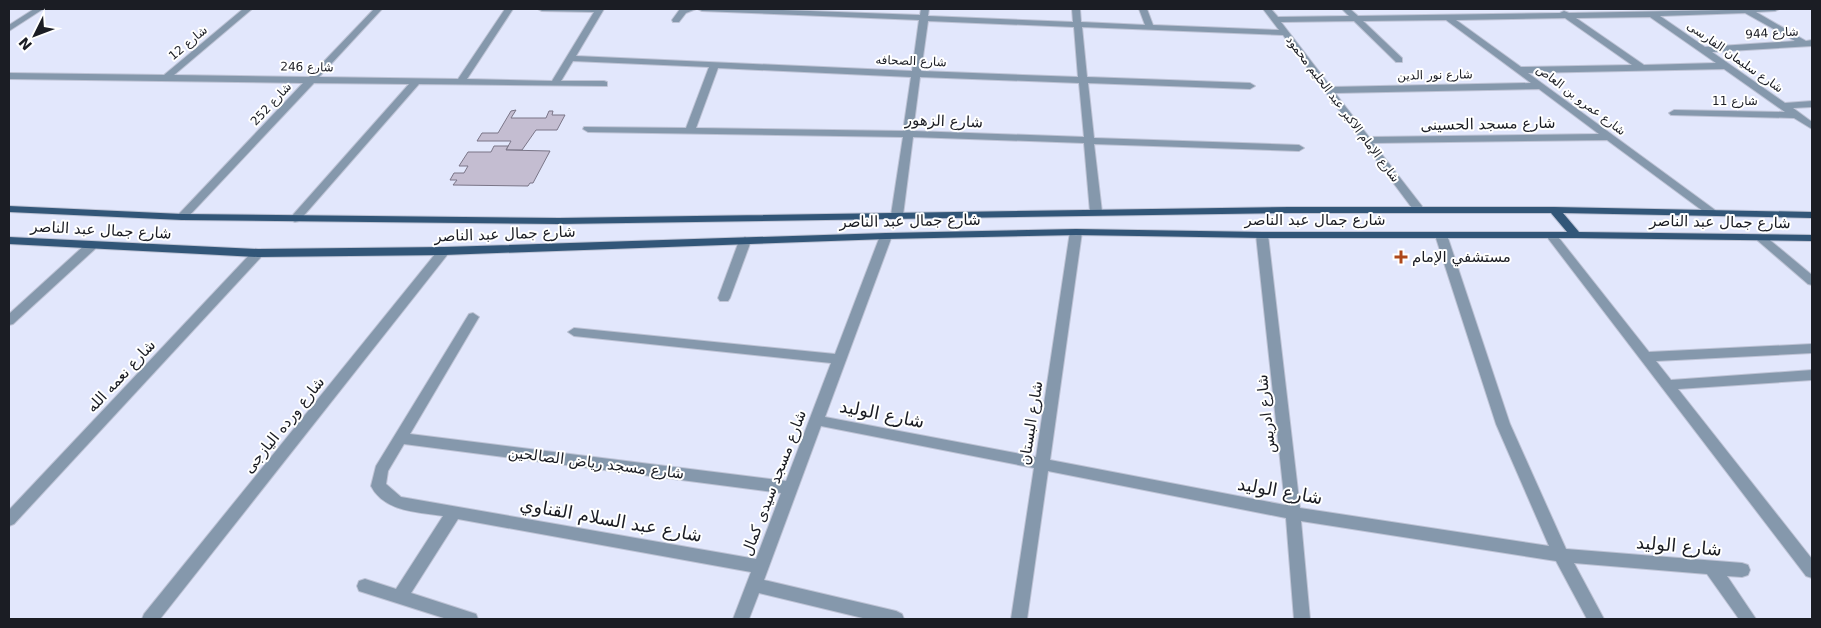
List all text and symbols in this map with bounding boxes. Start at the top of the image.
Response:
north arrow [10,10,60,60]
street label: شارع سليمان الفارسى [1684,19,1786,96]
street label: شارع 12 [166,23,211,64]
street label: شارع 944 [1745,25,1799,42]
street label: شارع الإمام الاكبر عبد الحليم محمود [1283,33,1403,186]
text: N [15,34,35,53]
street label: شارع الصحافه [875,53,947,70]
street label: شارع 246 [280,60,334,75]
street label: شارع عمرو بن العاص [1533,62,1628,139]
street label: شارع نور الدين [1397,67,1473,84]
street label: شارع 252 [248,80,295,129]
street label: شارع 11 [1712,94,1758,109]
street label: شارع الزهور [904,111,983,131]
street label: شارع مسجد الحسينى [1420,114,1556,134]
street label: شارع جمال عبد الناصر [838,211,981,231]
street label: شارع جمال عبد الناصر [1243,211,1386,229]
street label: شارع جمال عبد الناصر [1648,212,1791,232]
street label: شارع جمال عبد الناصر [29,217,172,243]
street label: شارع جمال عبد الناصر [433,223,576,245]
place label: مستشفي الإمام [1412,248,1511,267]
marker: مستشفي الإمام [1394,250,1408,264]
street label: شارع نعمه الله [83,336,159,416]
street label: شارع ورده اليازجى [240,373,328,477]
street label: شارع ادريس [1253,374,1279,454]
street label: شارع البستان [1015,380,1047,466]
street label: شارع الوليد [838,395,926,433]
street label: شارع مسجد سيدى كمال [738,408,810,558]
street label: شارع مسجد رياض الصالحين [507,443,685,483]
street label: شارع الوليد [1236,473,1324,509]
street label: شارع عبد السلام القناوي [518,493,704,547]
street label: شارع الوليد [1635,531,1723,561]

